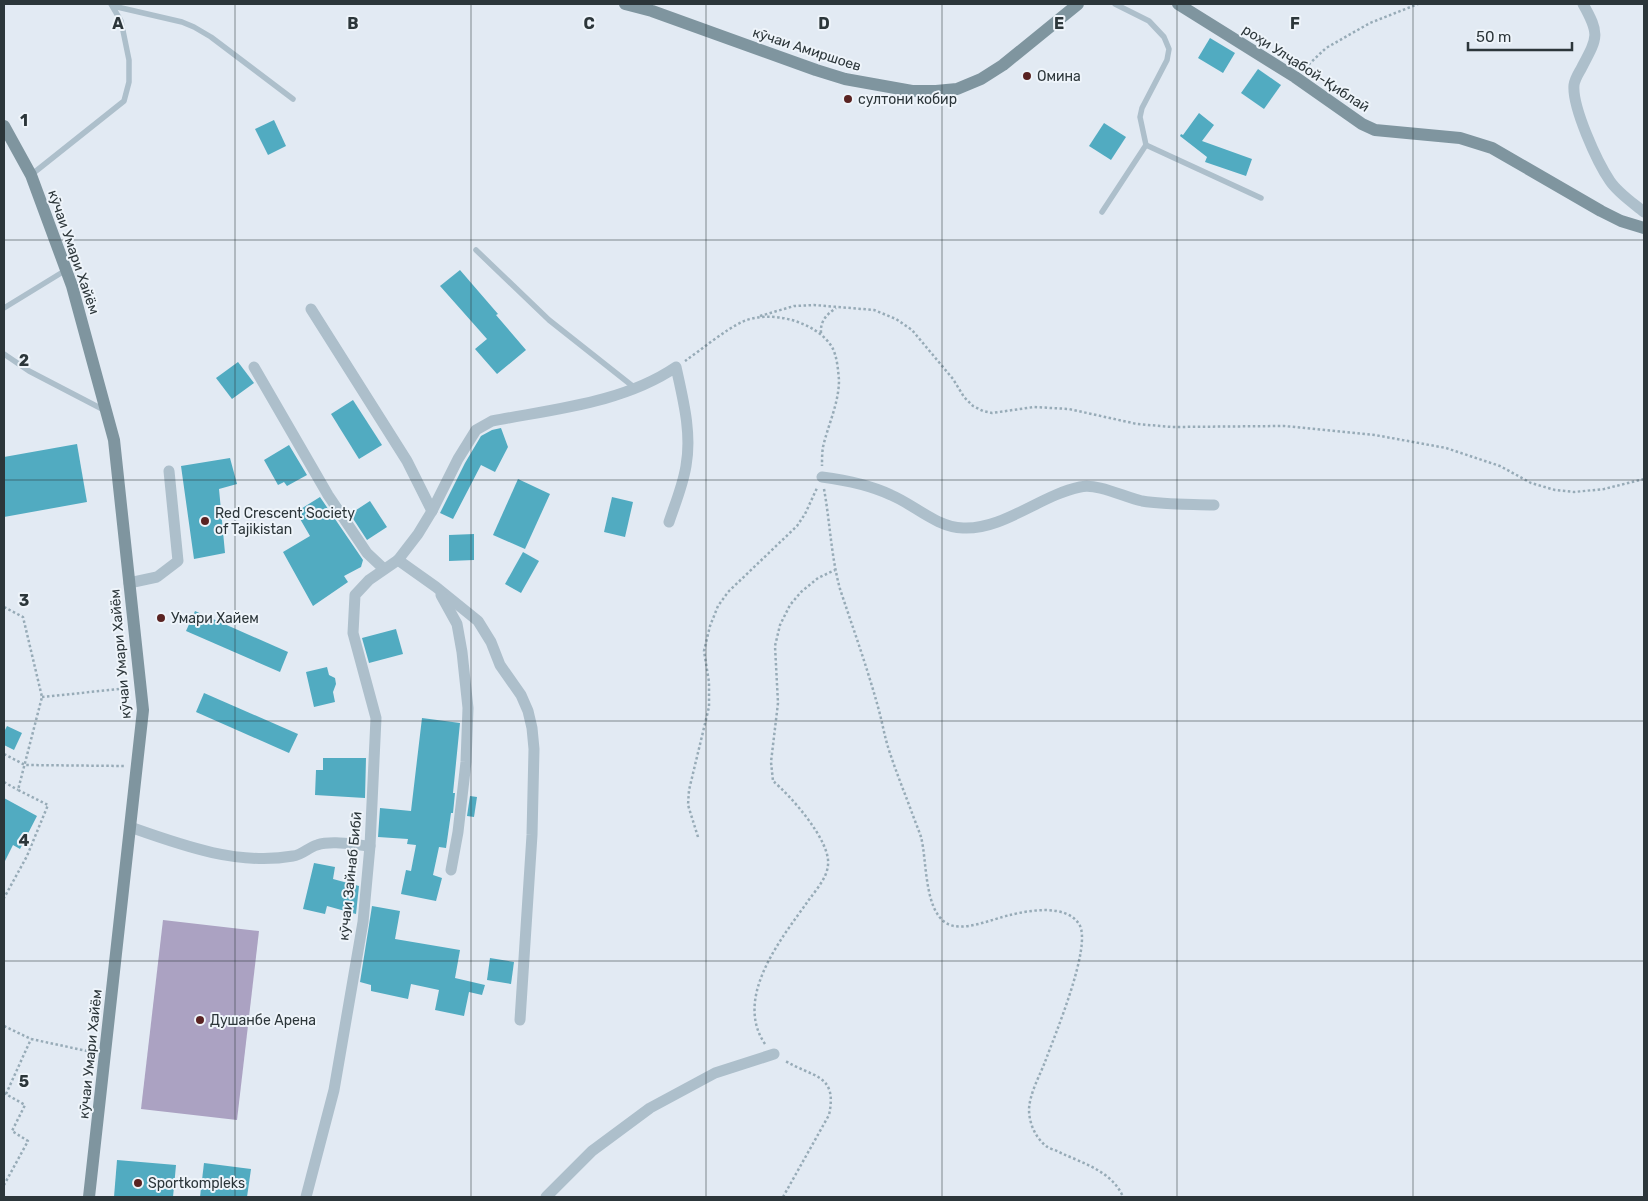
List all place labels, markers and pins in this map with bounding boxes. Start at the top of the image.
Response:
place label: Омина [1037,68,1081,85]
marker: Омина [1021,70,1033,82]
place label: султони кобир [858,91,957,108]
marker: султони кобир [842,93,854,105]
place label: Red Crescent Society of Tajikistan [215,505,355,538]
marker: Red Crescent Society of Tajikistan [199,515,211,527]
place label: Умари Хайем [171,610,259,627]
marker: Умари Хайем [155,612,167,624]
place label: Душанбе Арена [210,1012,316,1029]
marker: Душанбе Арена [194,1014,206,1026]
place label: Sportkompleks [148,1175,245,1192]
marker: Sportkompleks [132,1177,144,1189]

